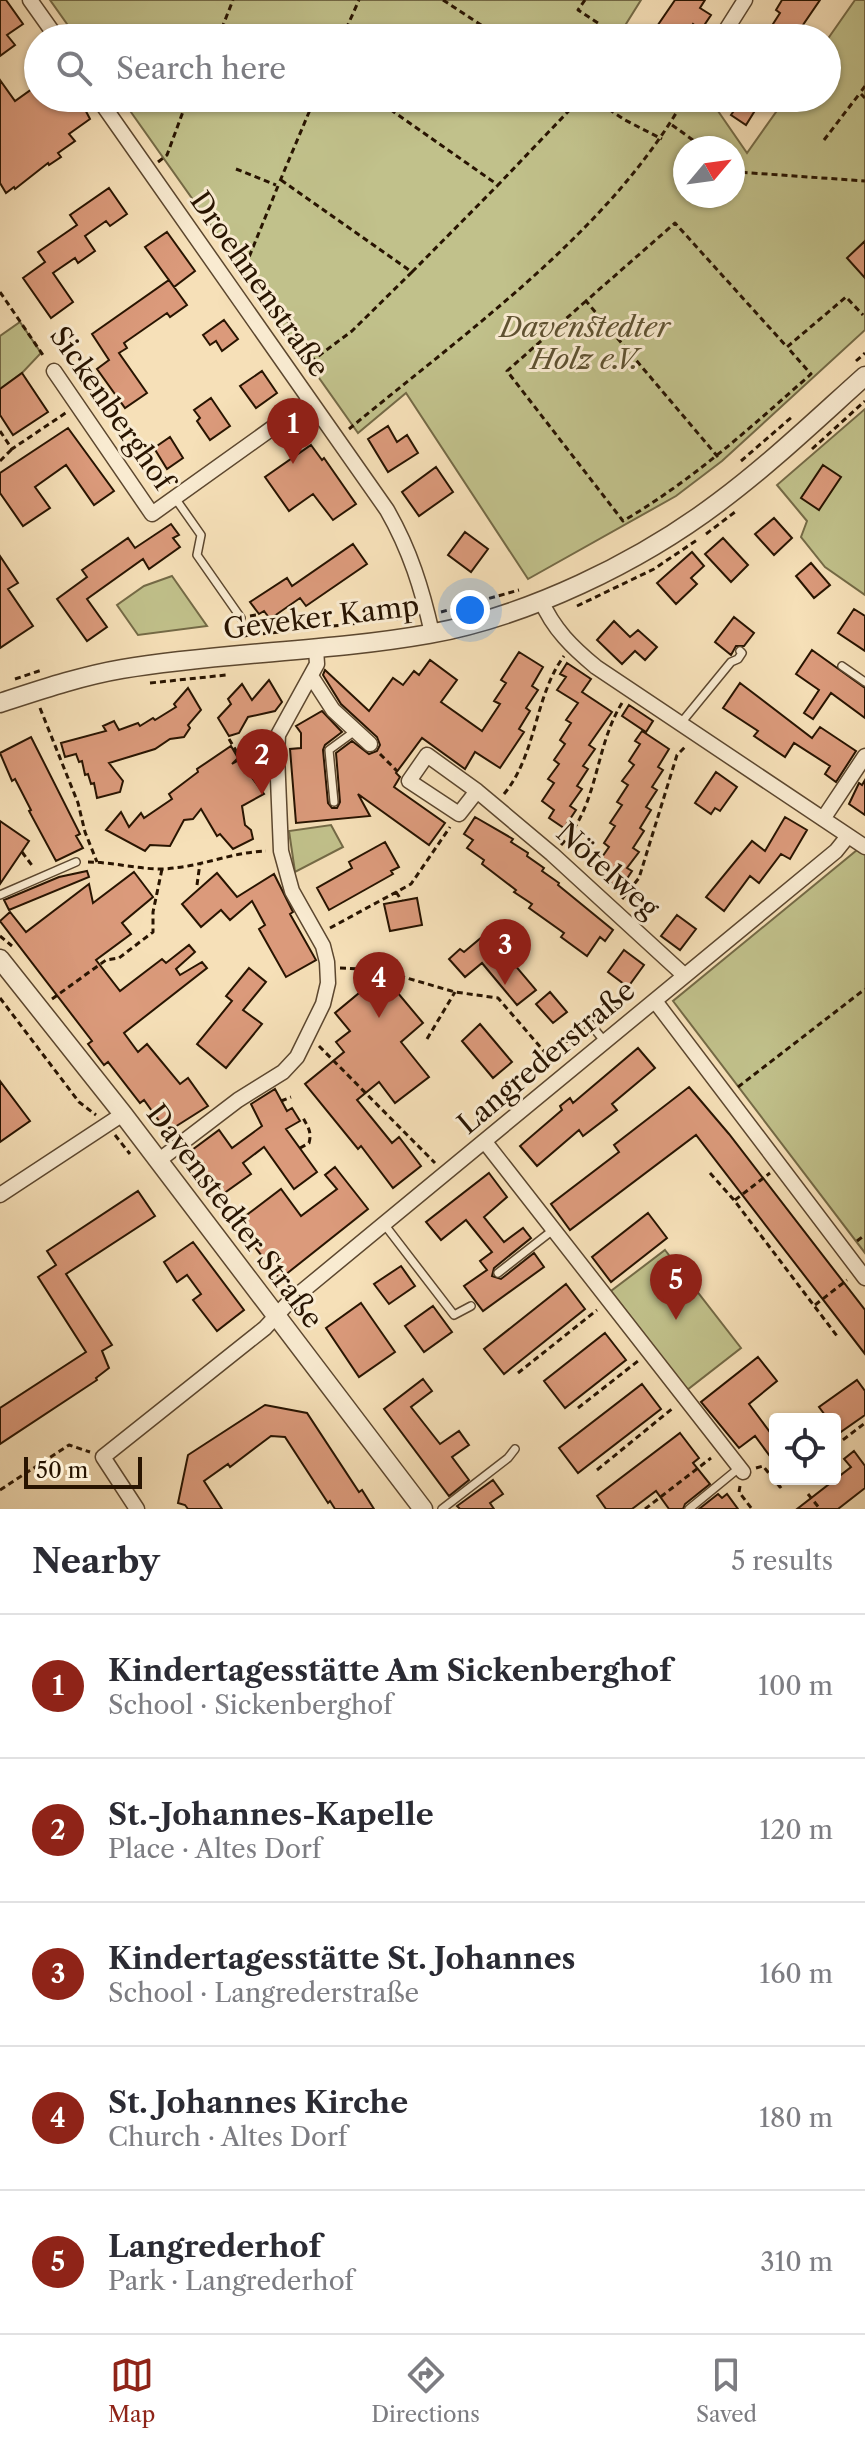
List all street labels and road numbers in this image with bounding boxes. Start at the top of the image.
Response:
street label: Droehnenstraße [183,185,337,383]
street label: Sickenberghof [43,320,183,499]
street label: Geveker Kamp [221,588,421,646]
street label: Nötelweg [550,815,666,925]
street label: Langrederstraße [451,973,641,1141]
street label: Davenstedter Straße [140,1097,330,1335]

